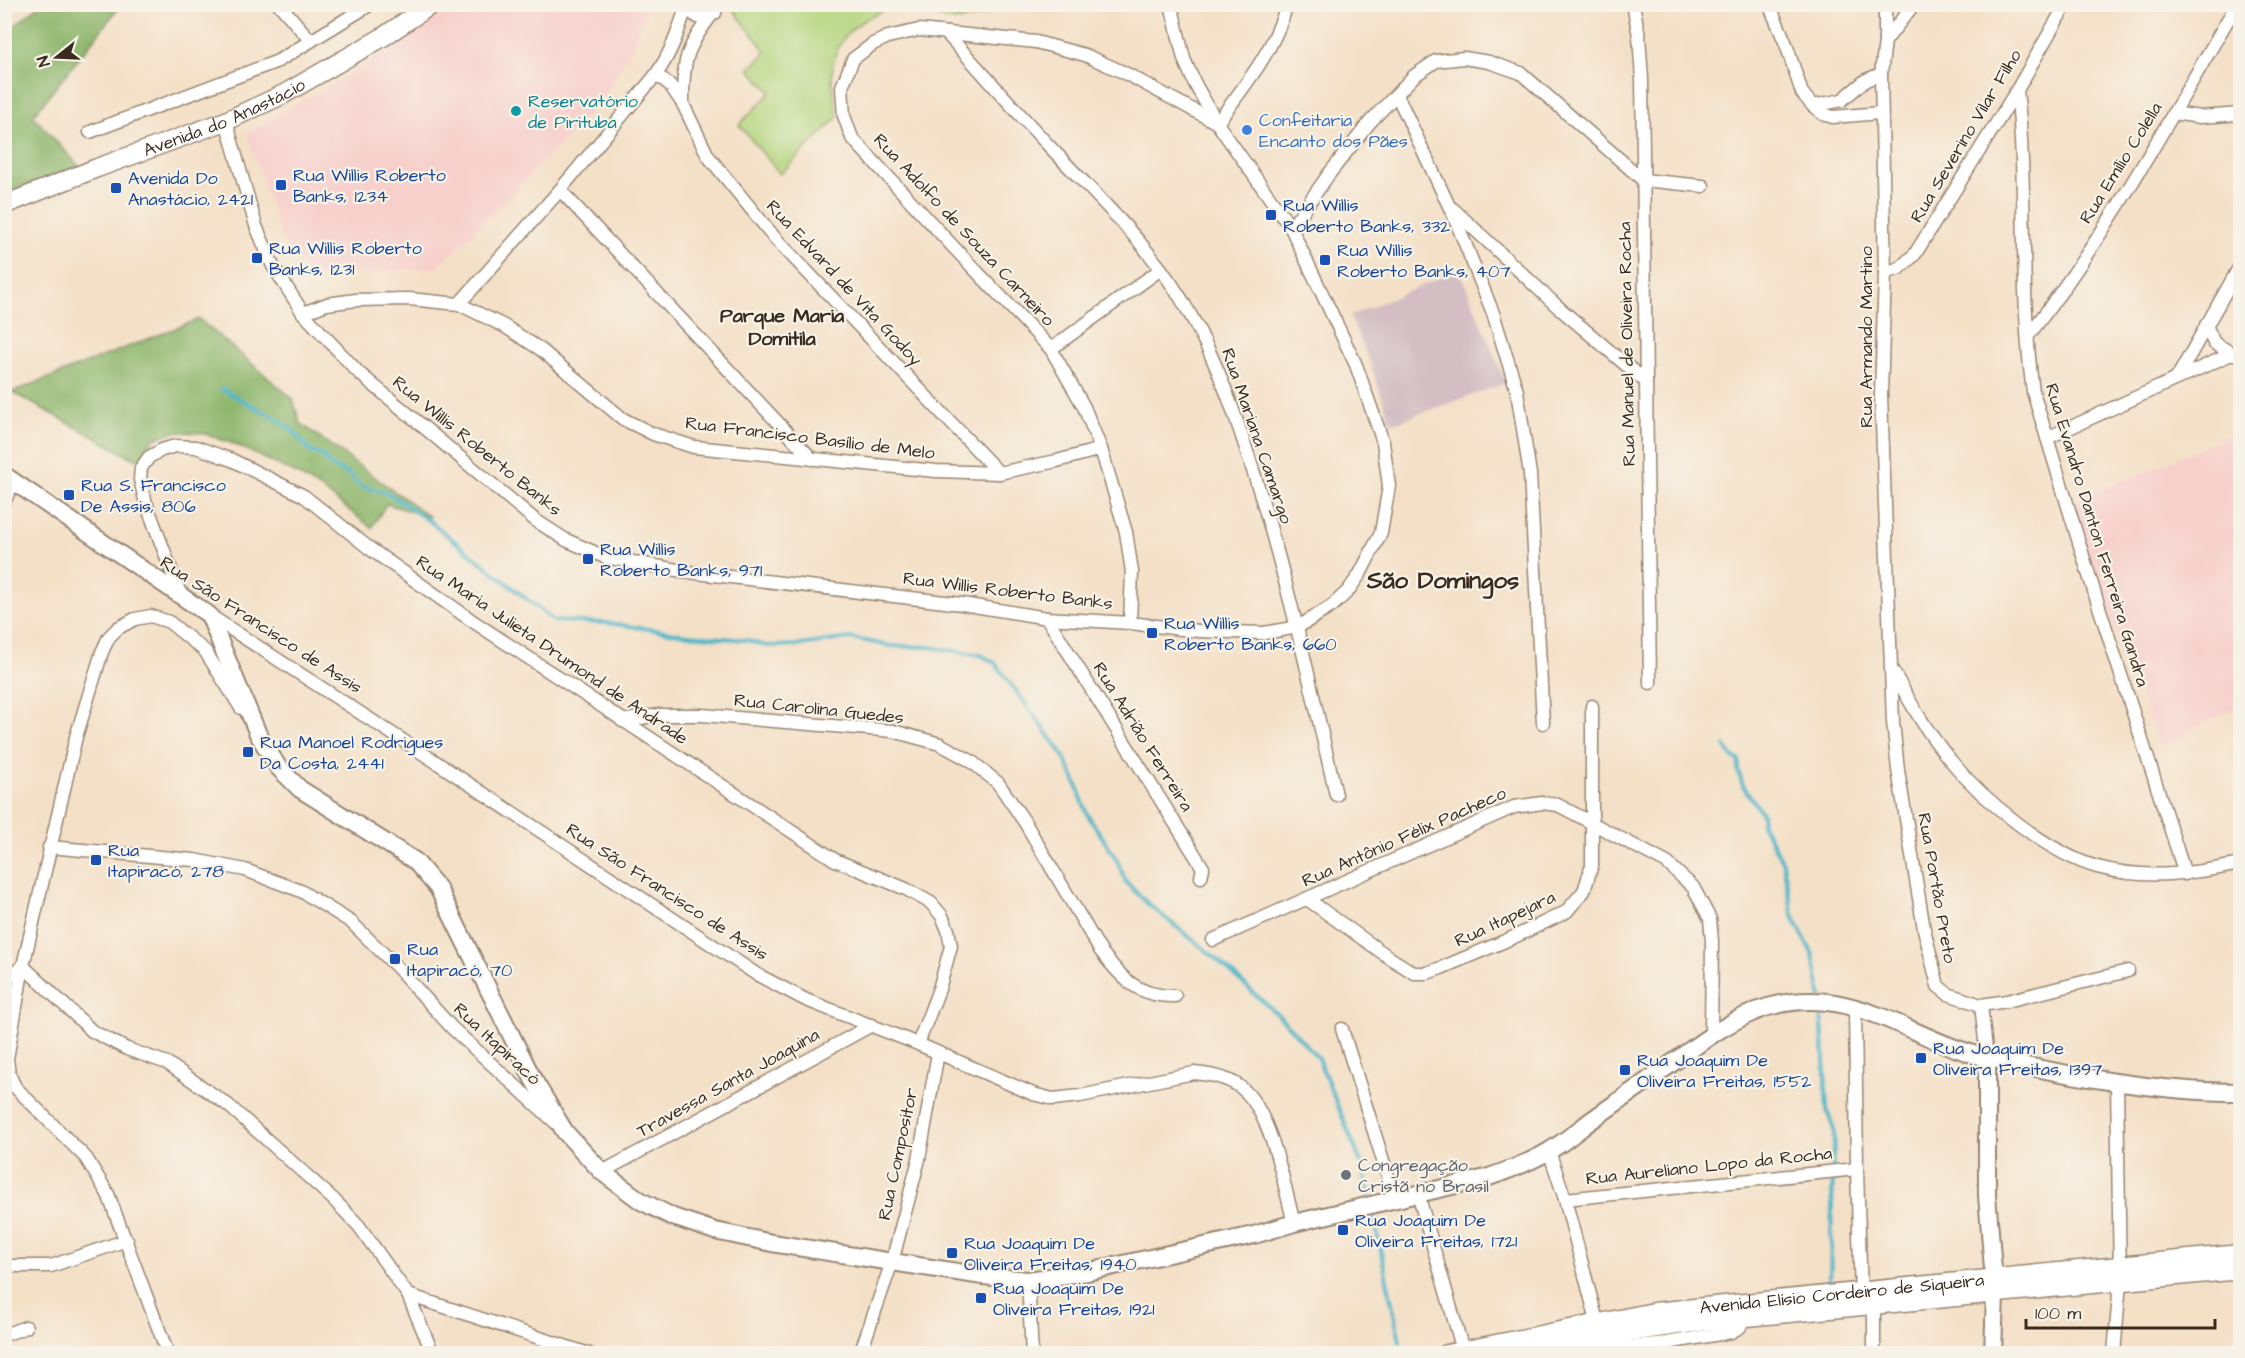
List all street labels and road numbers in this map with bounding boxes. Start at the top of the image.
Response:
street label: Rua Severino Vilar Filho [1904,45,2028,227]
street label: Avenida do Anastácio [140,72,310,163]
street label: Rua Emílio Colella [2074,97,2168,229]
street label: Rua Adolfo de Souza Carneiro [868,128,1060,332]
street label: Rua Edvard de Vita Godoy [760,194,928,372]
street label: Rua Manuel de Oliveira Rocha [1612,221,1642,467]
street label: Rua Armando Martino [1854,246,1879,428]
street label: Rua Mariana Camargo [1214,345,1299,527]
street label: Rua Willis Roberto Banks [387,370,567,522]
street label: Rua Evandro Danton Ferreira Gandra [2039,380,2155,690]
street label: Rua Francisco Basílio de Melo [684,410,936,466]
street label: Rua Maria Julieta Drumond de Andrade [411,549,693,751]
street label: Rua São Francisco de Assis [155,550,367,700]
street label: Rua Willis Roberto Banks [902,566,1114,616]
street label: Rua Adrião Ferreira [1087,657,1199,817]
street label: Rua Carolina Guedes [733,688,905,730]
street label: Rua Antônio Félix Pacheco [1298,781,1510,893]
street label: Rua Portão Preto [1911,811,1963,965]
street label: Rua São Francisco de Assis [561,817,773,967]
street label: Rua Itapejara [1450,885,1560,953]
street label: Rua Itapiracó [448,997,546,1091]
street label: Travessa Santa Joaquina [632,1022,824,1144]
street label: Rua Compositor [872,1086,924,1222]
street label: Rua Aureliano Lopo da Rocha [1585,1141,1833,1191]
street label: Avenida Elísio Cordeiro de Siqueira [1698,1267,1985,1320]

